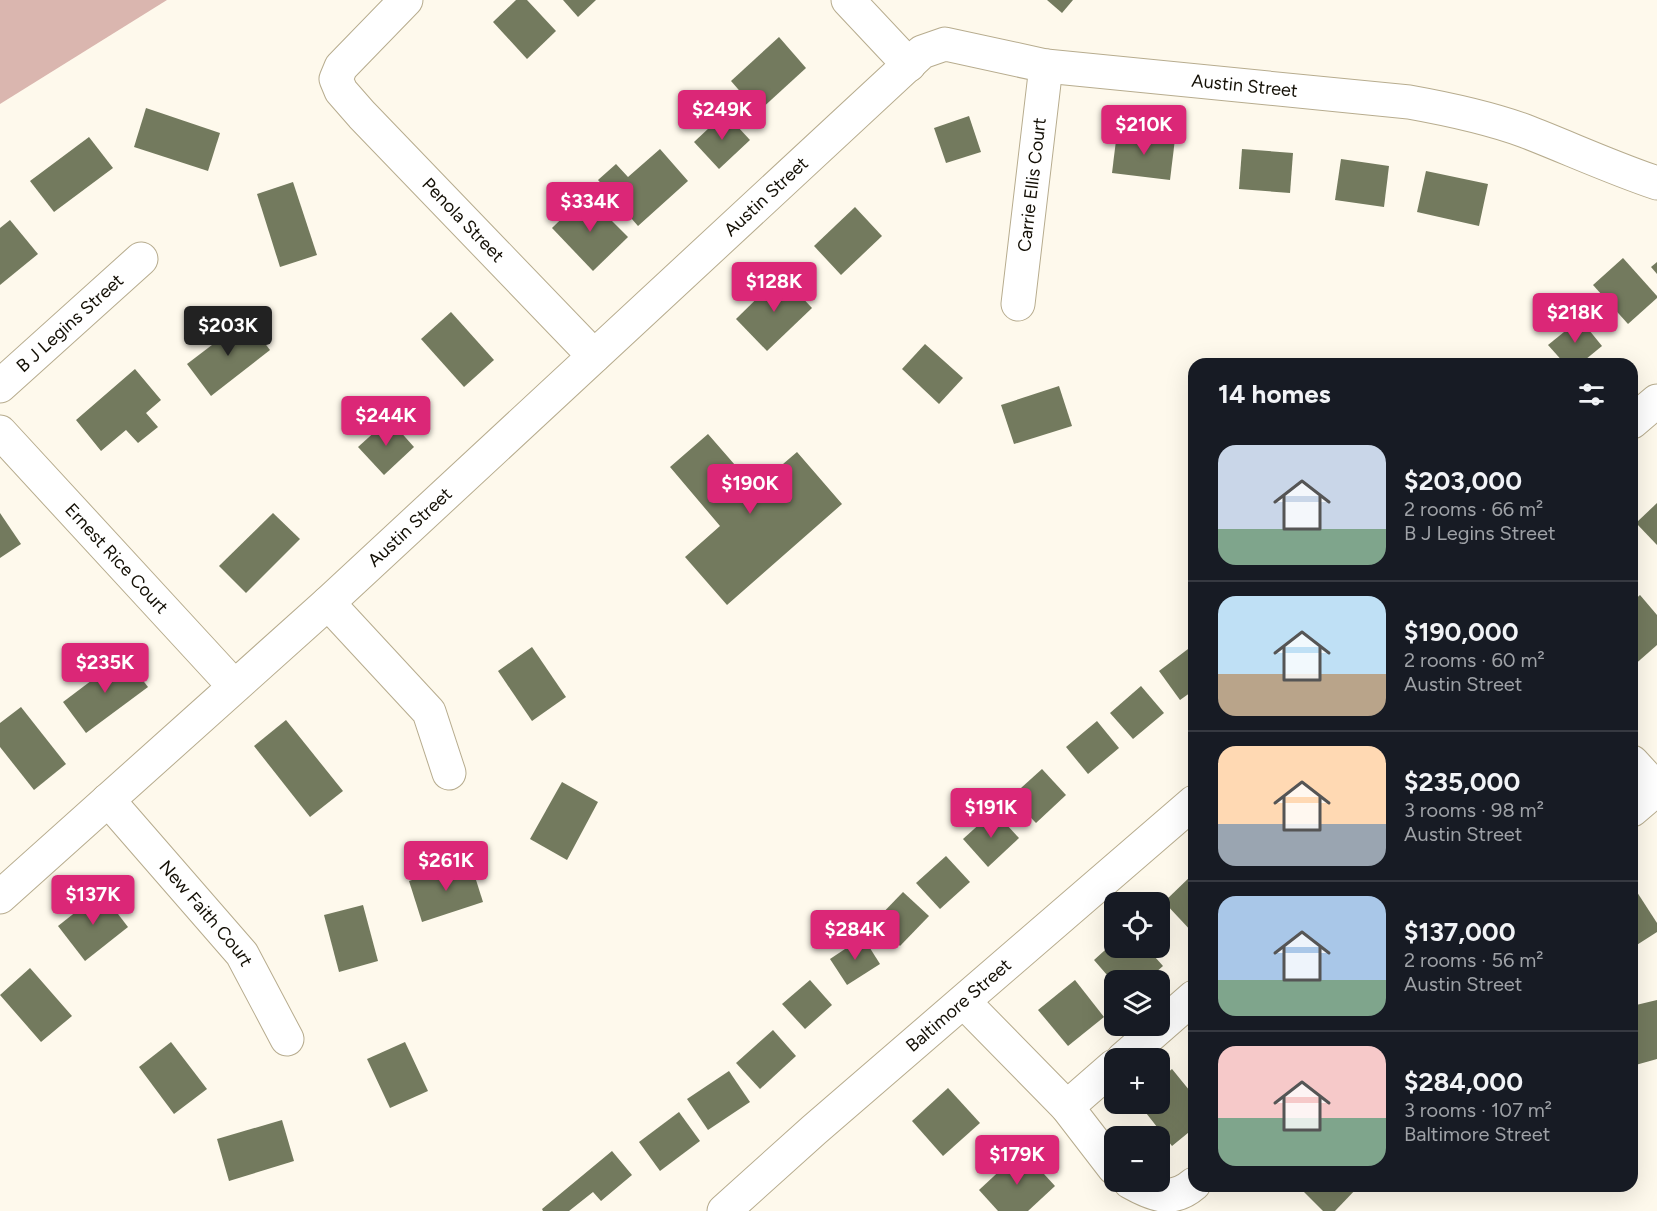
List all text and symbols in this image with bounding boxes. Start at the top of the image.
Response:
street label: Austin Street [1191,69,1299,102]
pin: $249K [680,90,764,141]
text: $249K [692,97,752,121]
pin: $210K [1102,105,1186,156]
text: $210K [1115,112,1173,136]
street label: Carrie Ellis Court [1013,116,1051,253]
street label: Austin Street [720,152,813,241]
street label: Penola Street [417,173,509,267]
pin: $334K [548,182,632,233]
text: $334K [560,189,620,213]
pin: $128K [732,262,816,313]
street label: B J Legins Street [12,269,128,377]
text: $128K [746,269,802,293]
pin: $218K [1533,293,1617,344]
text: $218K [1547,300,1603,324]
pin: $203K [186,306,270,357]
text: $203K [198,313,258,337]
text: 14 homes [1218,378,1331,410]
icon: filters [1575,378,1608,411]
pin: $244K [344,396,428,447]
text: $244K [355,403,417,427]
pin: $190K [708,464,792,515]
text: $203,000 [1404,465,1522,497]
icon: home [1266,469,1338,541]
text: $190K [721,471,779,495]
street label: Austin Street [363,483,456,571]
text: 2 rooms · 66 m² [1404,497,1543,521]
street label: Ernest Rice Court [60,499,173,618]
text: B J Legins Street [1404,521,1556,545]
text: $190,000 [1404,616,1519,648]
icon: home [1266,620,1338,692]
pin: $235K [63,643,147,694]
text: 2 rooms · 60 m² [1404,648,1545,672]
text: $235K [76,650,134,674]
text: Austin Street [1404,672,1522,696]
text: $235,000 [1404,766,1520,798]
icon: home [1266,770,1338,842]
pin: $191K [949,788,1033,839]
text: $191K [965,795,1017,819]
text: 3 rooms · 98 m² [1404,798,1544,822]
text: Austin Street [1404,822,1522,846]
pin: $261K [404,841,488,892]
text: $261K [418,848,474,872]
street label: New Faith Court [155,856,258,970]
pin: $137K [51,875,135,926]
text: $137K [65,882,121,906]
map controls [1104,892,1170,1192]
button: locate [1104,892,1170,958]
pin: $284K [813,910,897,961]
text: $137,000 [1404,916,1516,948]
text: $284K [825,917,885,941]
icon: home [1266,920,1338,992]
text: 2 rooms · 56 m² [1404,948,1543,972]
street label: Baltimore Street [901,954,1016,1057]
button: layers [1104,970,1170,1036]
text: Austin Street [1404,972,1522,996]
button: + [1104,1048,1170,1114]
text: $284,000 [1404,1066,1523,1098]
icon: home [1266,1070,1338,1142]
text: 3 rooms · 107 m² [1404,1098,1552,1122]
text: Baltimore Street [1404,1122,1550,1146]
button: − [1104,1126,1170,1192]
pin: $179K [975,1135,1059,1186]
text: $179K [989,1142,1045,1166]

